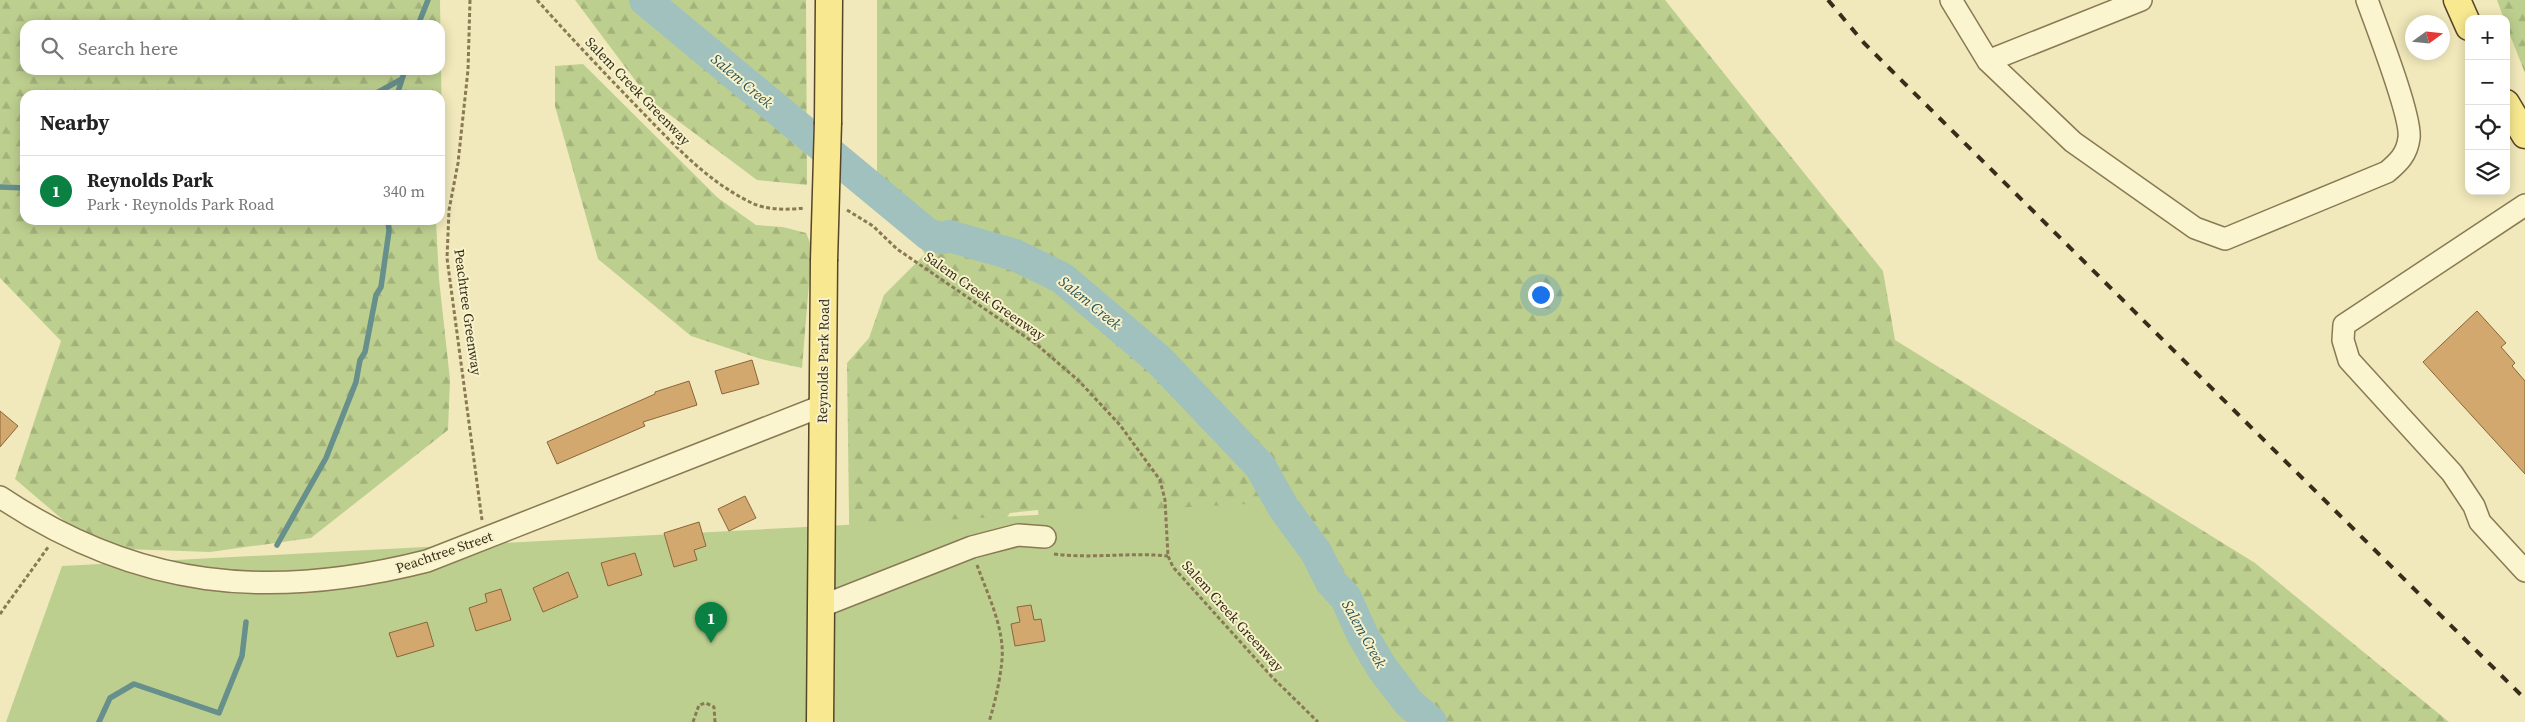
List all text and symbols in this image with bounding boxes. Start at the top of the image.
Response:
north arrow [2405,15,2450,60]
map controls [2465,15,2510,195]
button: + [2465,15,2510,60]
search box [20,20,445,75]
street label: Salem Creek Greenway [581,32,696,150]
icon: search [38,34,66,62]
text: Search here [78,35,178,61]
water label: Salem Creek [707,48,778,113]
button: − [2465,60,2510,105]
button: locate [2465,105,2510,150]
text: Nearby [40,108,110,137]
button: layers [2465,150,2510,195]
text: Reynolds Park [87,167,213,193]
text: 1 [52,180,60,202]
text: 340 m [383,180,425,202]
text: Park · Reynolds Park Road [87,193,274,215]
street label: Salem Creek Greenway [921,247,1050,346]
street label: Peachtree Greenway [449,248,487,377]
water label: Salem Creek [1055,271,1127,335]
your location [1528,282,1554,308]
street label: Reynolds Park Road [812,299,834,423]
street label: Peachtree Street [393,526,496,578]
street label: Salem Creek Greenway [1178,556,1289,677]
water label: Salem Creek [1337,596,1392,672]
pin: 1 [695,602,727,643]

